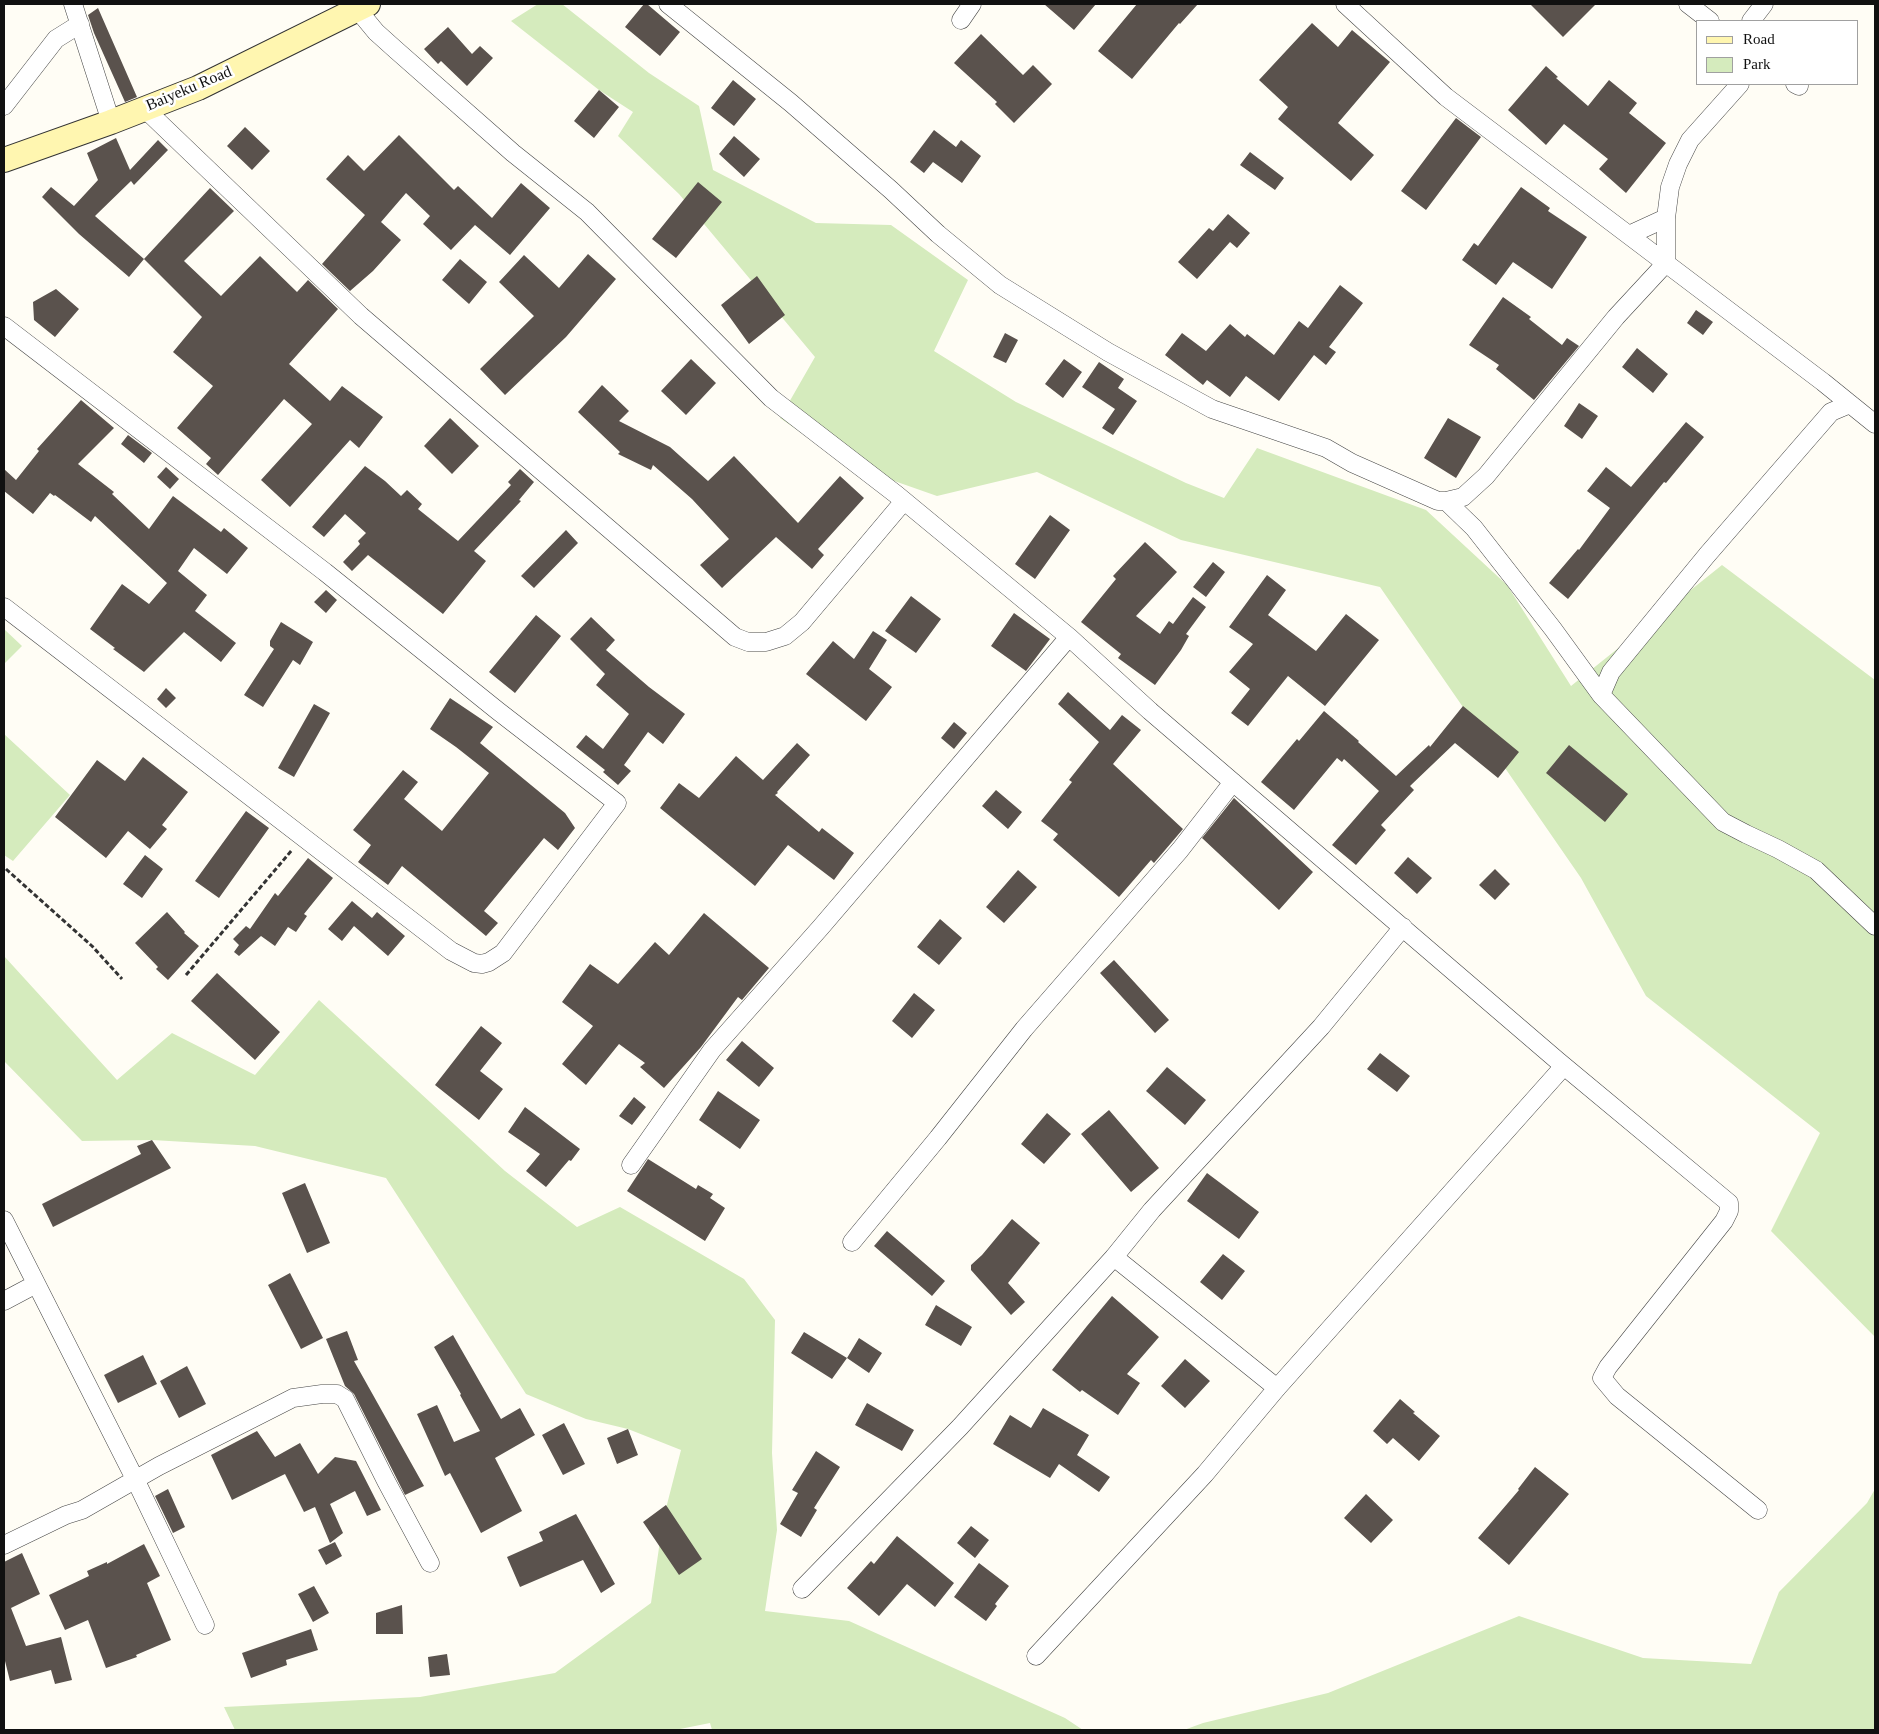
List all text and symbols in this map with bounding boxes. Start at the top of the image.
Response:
legend [1696,20,1859,85]
text: Road [1743,31,1775,47]
text: Park [1743,56,1771,72]
street label: Baiyeku Road [143,62,235,116]

